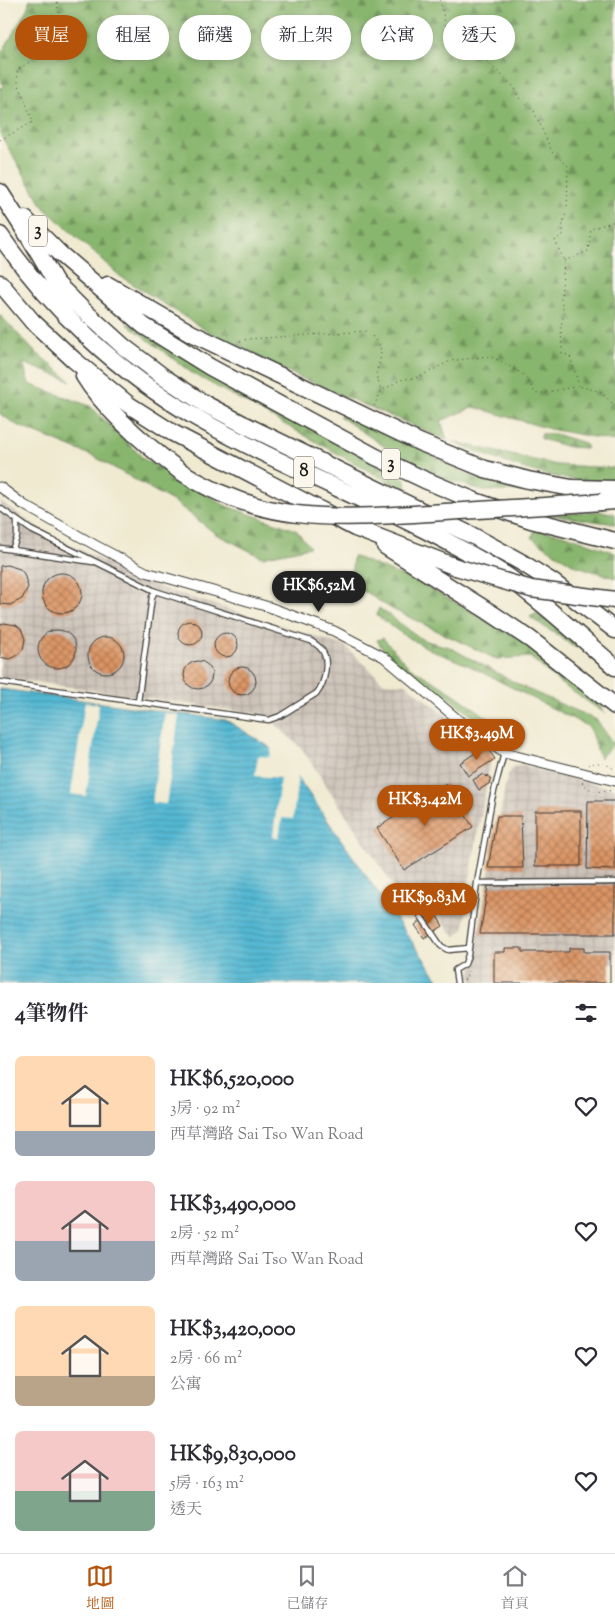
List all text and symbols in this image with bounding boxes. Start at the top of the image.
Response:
chip: 買屋 [15,15,87,60]
chip: 租屋 [97,15,169,60]
chip: 篩選 [179,15,251,60]
chip: 新上架 [261,15,351,60]
chip: 公寓 [361,15,433,60]
chip: 透天 [443,15,515,60]
road number: 3 [29,216,47,247]
road number: 3 [382,448,400,479]
road number: 8 [294,457,314,488]
pin: HK$6.52M [267,570,371,613]
text: HK$6.52M [283,575,355,598]
pin: HK$3.49M [425,718,529,761]
text: HK$3.49M [440,723,514,746]
pin: HK$3.42M [373,784,477,827]
text: HK$3.42M [388,789,462,812]
pin: HK$9.83M [377,882,481,925]
text: HK$9.83M [392,887,466,910]
icon: filters [572,999,600,1027]
text: 4筆物件 [15,1000,89,1030]
text: HK$6,520,000 [170,1065,294,1095]
icon: home [55,1076,115,1136]
icon: heart [572,1092,600,1120]
text: 3房 · 92 m² [170,1098,241,1121]
text: 西草灣路 Sai Tso Wan Road [170,1124,364,1147]
text: HK$3,490,000 [170,1190,296,1220]
icon: home [55,1201,115,1261]
icon: heart [572,1217,600,1245]
text: 2房 · 52 m² [170,1223,239,1246]
text: 西草灣路 Sai Tso Wan Road [170,1249,364,1272]
text: HK$3,420,000 [170,1315,296,1345]
icon: home [55,1326,115,1386]
icon: heart [572,1342,600,1370]
text: 2房 · 66 m² [170,1348,242,1371]
text: 公寓 [170,1374,202,1397]
text: HK$9,830,000 [170,1440,296,1470]
icon: home [55,1451,115,1511]
icon: heart [572,1467,600,1495]
text: 5房 · 163 m² [170,1473,244,1496]
text: 透天 [170,1499,202,1522]
tab: 地圖 [86,1562,114,1615]
tab: 已儲存 [286,1562,328,1615]
tab: 首頁 [501,1562,529,1615]

